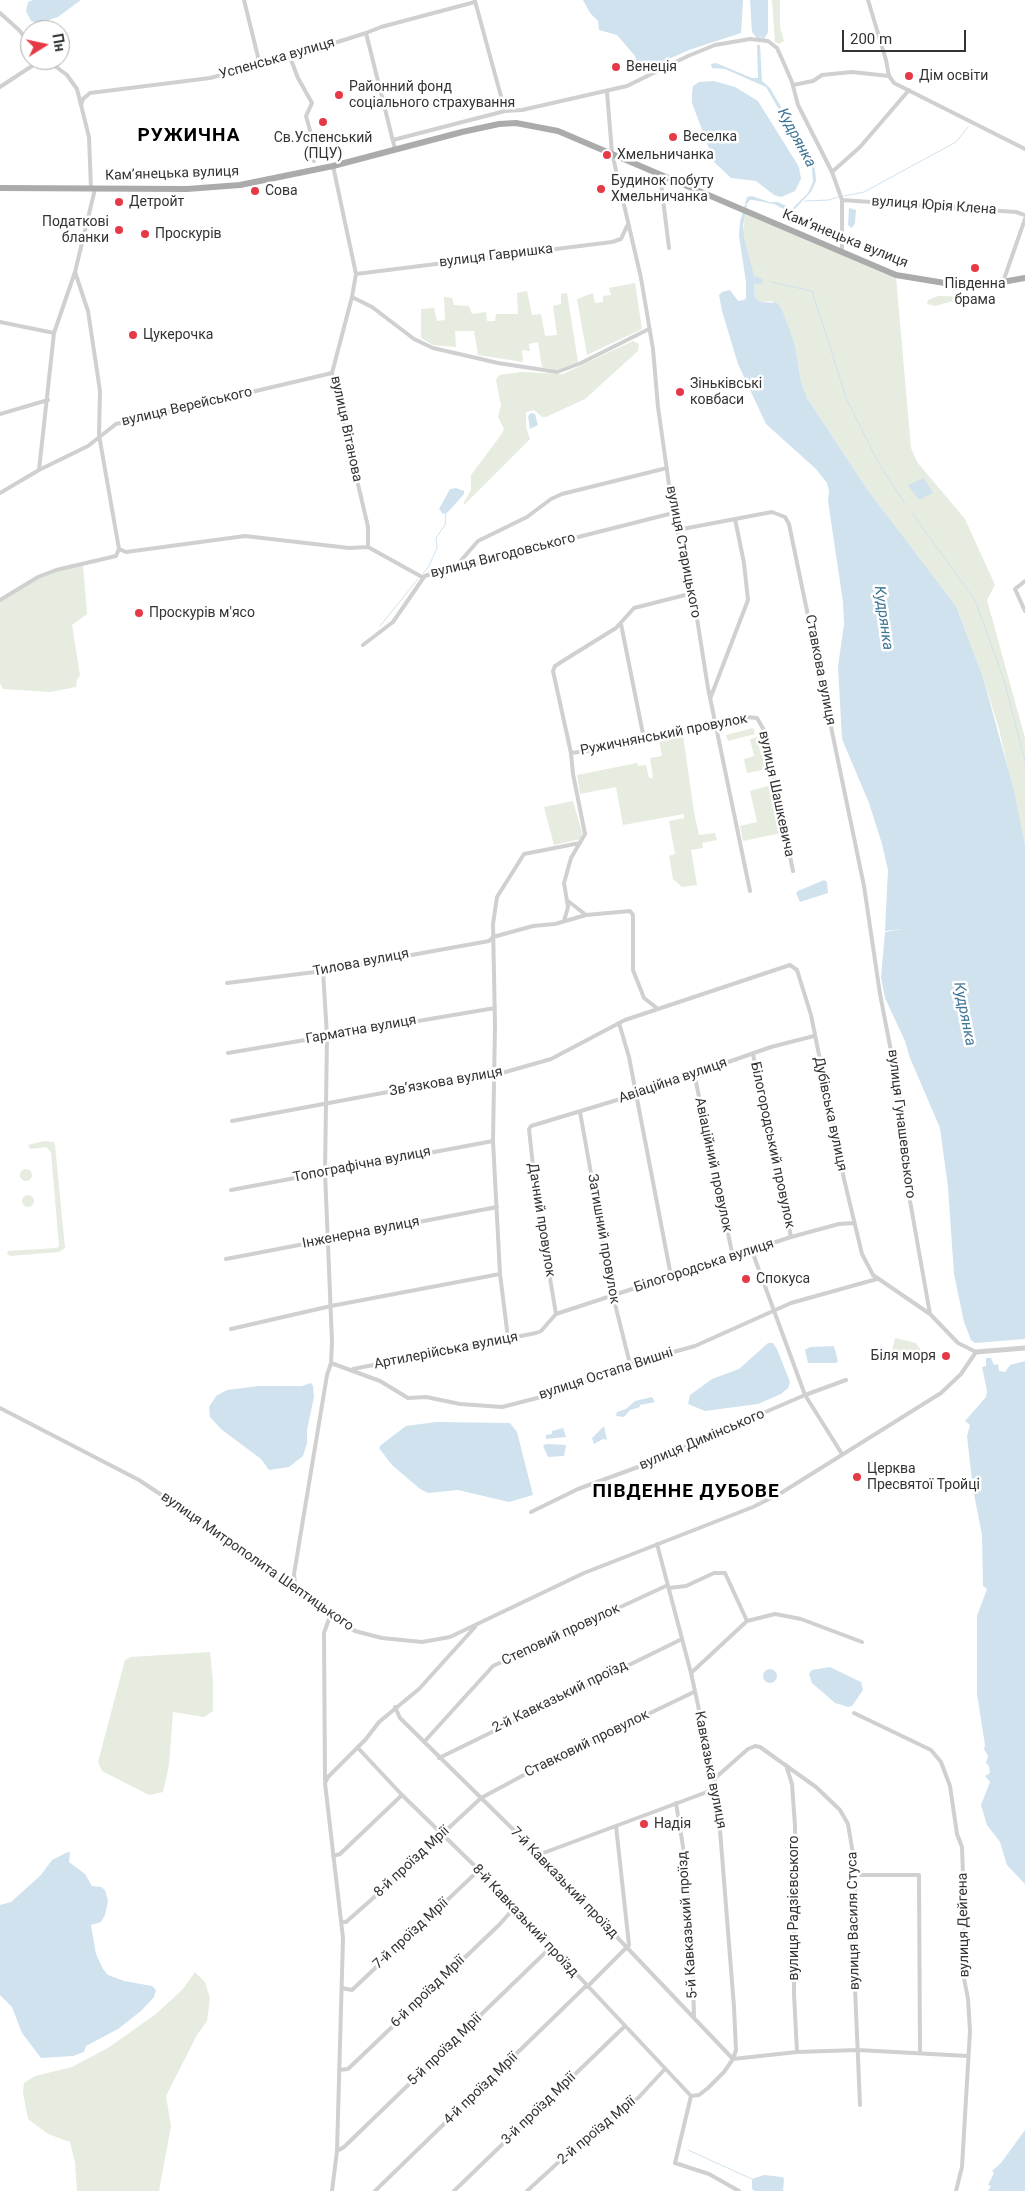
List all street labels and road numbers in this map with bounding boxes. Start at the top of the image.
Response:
street label: Успенська вулиця [217,34,337,84]
street label: Камʼянецька вулиця [105,163,239,185]
street label: вулиця Юрія Клена [871,193,997,219]
street label: Камʼянецька вулиця [780,206,910,272]
street label: вулиця Гавришка [438,241,554,271]
street label: вулиця Вітанова [327,374,365,484]
street label: вулиця Верейського [120,384,254,430]
street label: вулиця Старицького [662,484,704,620]
street label: вулиця Вигодовського [429,530,577,582]
street label: Ставкова вулиця [801,613,839,727]
street label: Ружичнянський провулок [579,711,749,759]
street label: вулиця Шашкевича [754,730,798,858]
street label: Тилова вулиця [312,945,410,981]
street label: Гарматна вулиця [304,1012,418,1048]
street label: вулиця Гунашевського [884,1049,918,1199]
street label: Авіаційна вулиця [617,1055,729,1107]
street label: Дубівська вулиця [810,1055,850,1173]
street label: Білогородський провулок [746,1060,798,1230]
street label: Звʼязкова вулиця [388,1064,504,1100]
street label: Авіаційний провулок [690,1096,736,1234]
street label: Топографічна вулиця [292,1143,432,1187]
street label: Дачний провулок [524,1162,558,1278]
street label: Затишний провулок [583,1173,623,1305]
street label: Інженерна вулиця [301,1213,421,1253]
street label: Білогородська вулиця [632,1235,776,1297]
street label: Артилерійська вулиця [373,1329,519,1373]
street label: вулиця Остапа Вишні [537,1344,675,1404]
street label: вулиця Димінського [637,1406,767,1474]
street label: вулиця Митрополита Шептицького [157,1489,357,1635]
street label: Степовий провулок [499,1600,623,1670]
street label: 2-й Кавказький проїзд [490,1657,630,1737]
street label: Ставковий провулок [522,1707,652,1781]
street label: Кавказька вулиця [690,1710,730,1830]
street label: 8-й проїзд Мрії [371,1823,453,1901]
street label: 7-й Кавказький проїзд [507,1824,621,1942]
street label: вулиця Радзієвського [786,1836,802,1980]
street label: 5-й Кавказький проїзд [674,1851,702,1999]
street label: вулиця Василя Стуса [844,1852,864,1990]
street label: 8-й Кавказький проїзд [468,1861,582,1981]
street label: вулиця Дейгена [955,1872,973,1978]
street label: 7-й проїзд Мрії [370,1895,452,1973]
street label: 6-й проїзд Мрії [387,1952,469,2032]
street label: 5-й проїзд Мрії [404,2010,486,2090]
street label: 4-й проїзд Мрії [440,2049,522,2129]
street label: 3-й проїзд Мрії [498,2069,580,2149]
street label: 2-й проїзд Мрії [555,2093,639,2169]

